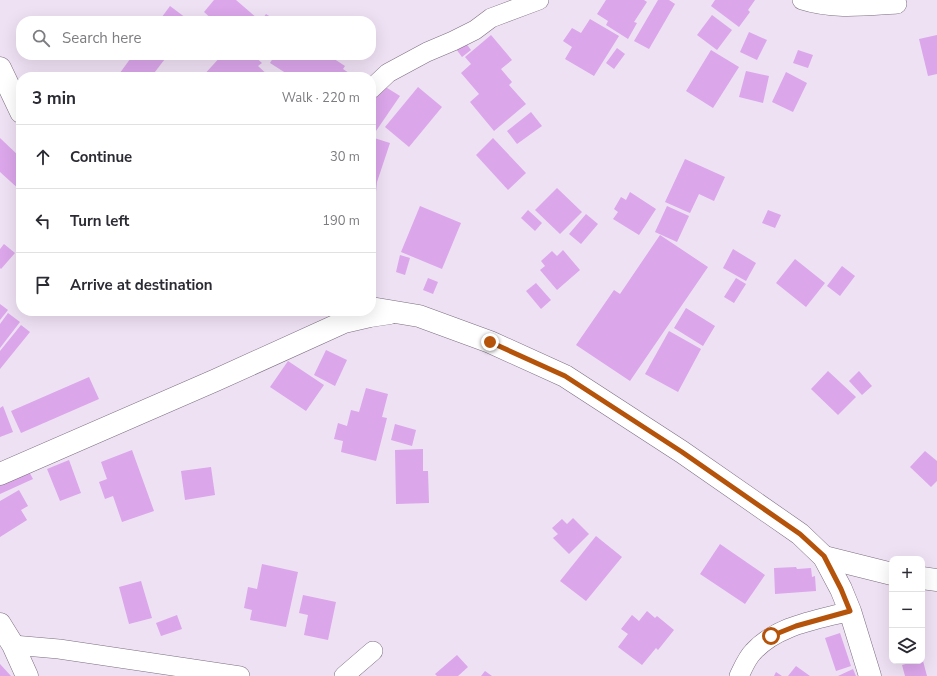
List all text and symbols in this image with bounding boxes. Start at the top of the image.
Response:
search box [16,16,376,60]
icon: search [30,27,52,49]
text: Search here [62,28,142,48]
text: 3 min [32,87,76,110]
text: Walk · 220 m [282,89,360,107]
icon: ahead [32,146,54,168]
text: Continue [70,147,132,167]
text: 30 m [330,148,360,166]
icon: left [32,210,54,232]
text: Turn left [70,211,129,231]
text: 190 m [322,212,360,230]
icon: arrive [32,274,54,296]
text: Arrive at destination [70,275,213,295]
route end [481,333,499,351]
map controls [889,556,925,664]
button: + [889,556,925,592]
button: − [889,592,925,628]
route start [762,627,780,645]
button: layers [889,628,925,664]

